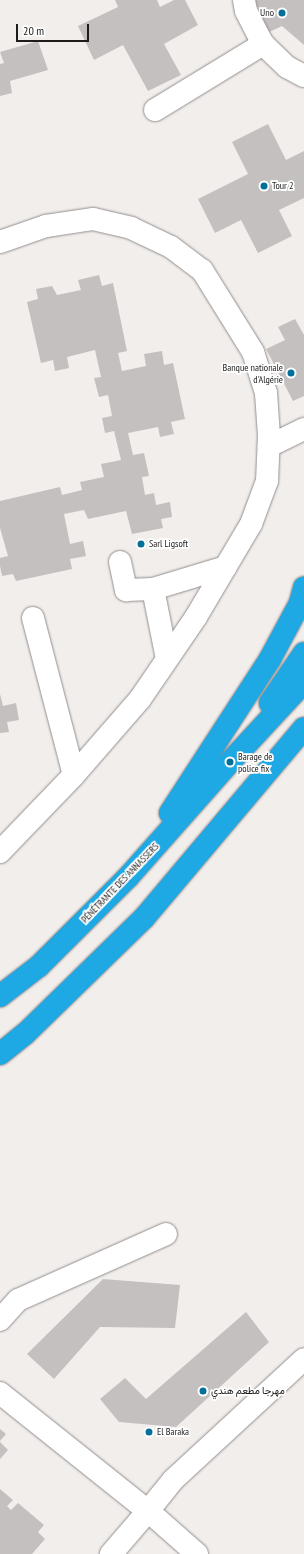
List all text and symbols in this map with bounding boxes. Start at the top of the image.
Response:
place label: Uno [260,7,274,19]
marker: Uno [277,8,287,18]
scale bar [18,16,91,42]
text: 20 m [23,23,44,38]
place label: Tour 2 [272,180,293,192]
marker: Tour 2 [259,181,269,191]
place label: Banque nationale d'Algérie [223,361,283,384]
marker: Banque nationale d'Algérie [286,368,296,378]
place label: Sarl Ligsoft [149,538,188,550]
marker: Sarl Ligsoft [136,539,146,549]
place label: Barage de police fix [238,750,272,774]
marker: Barage de police fix [225,757,235,767]
street label: PÉNÉTRANTE DES ANNASSERS [79,840,161,926]
place label: مهرجا مطعم هندي [211,1385,285,1397]
marker: مهرجا مطعم هندي [198,1386,208,1396]
place label: El Baraka [157,1426,189,1438]
marker: El Baraka [144,1427,154,1437]

